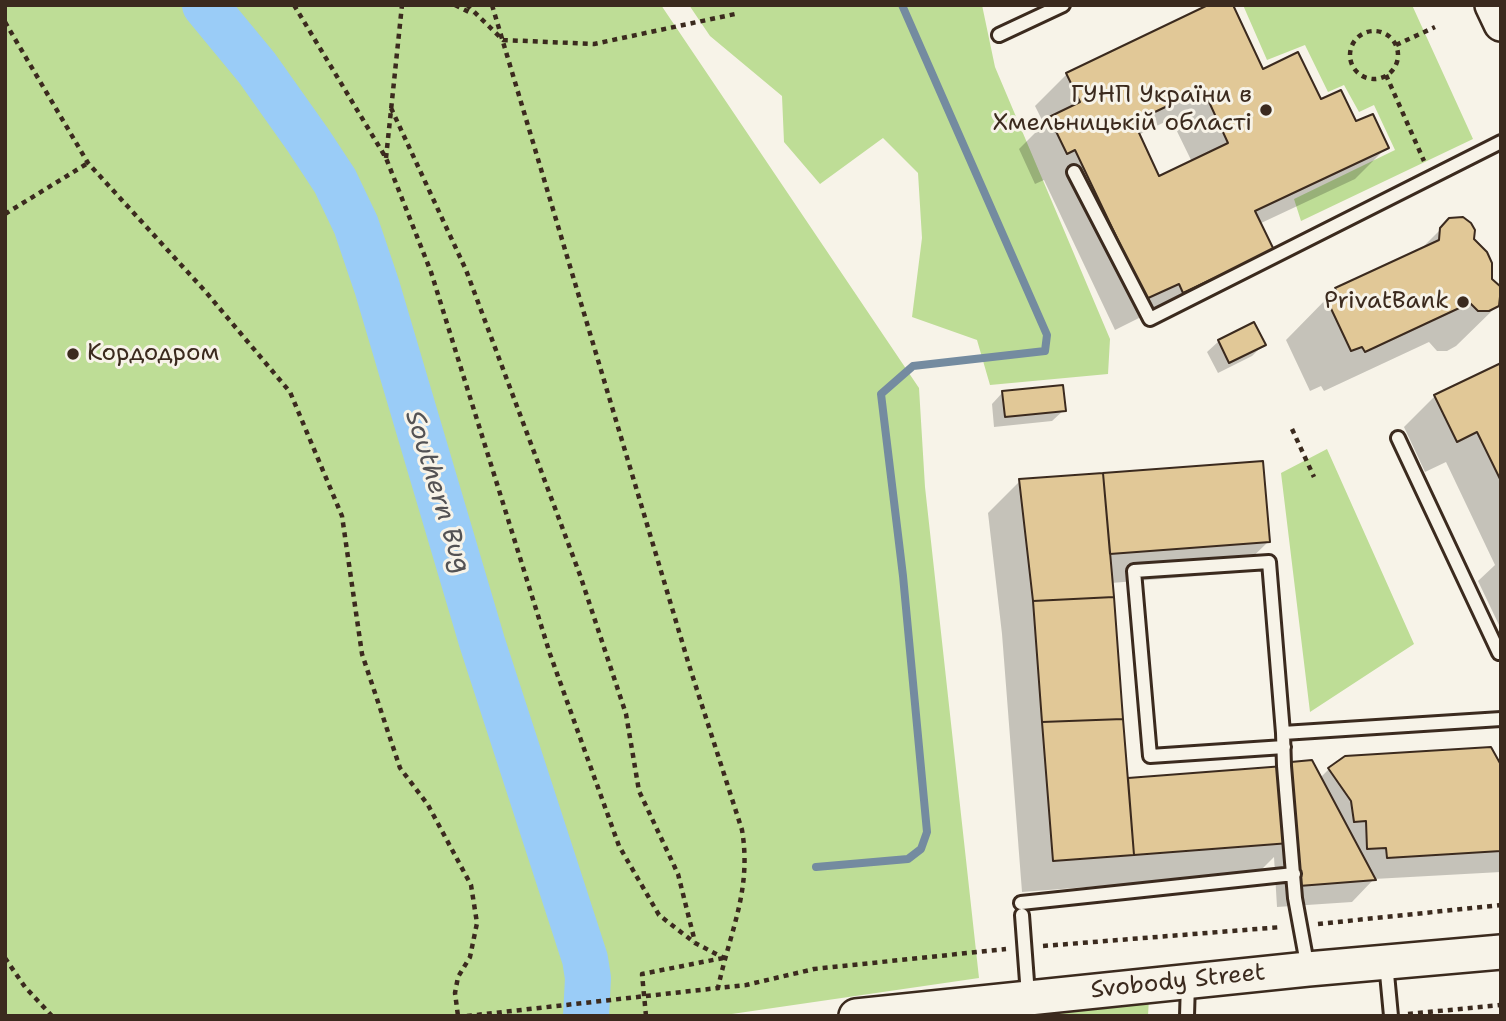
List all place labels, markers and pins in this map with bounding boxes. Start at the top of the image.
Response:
place label: ГУНП України в Хмельницькій області [993,82,1252,138]
marker: ГУНП України в Хмельницькій області [1258,102,1274,118]
place label: PrivatBank [1324,288,1449,316]
marker: PrivatBank [1455,294,1471,310]
place label: Кордодром [87,340,219,368]
marker: Кордодром [65,346,81,362]

